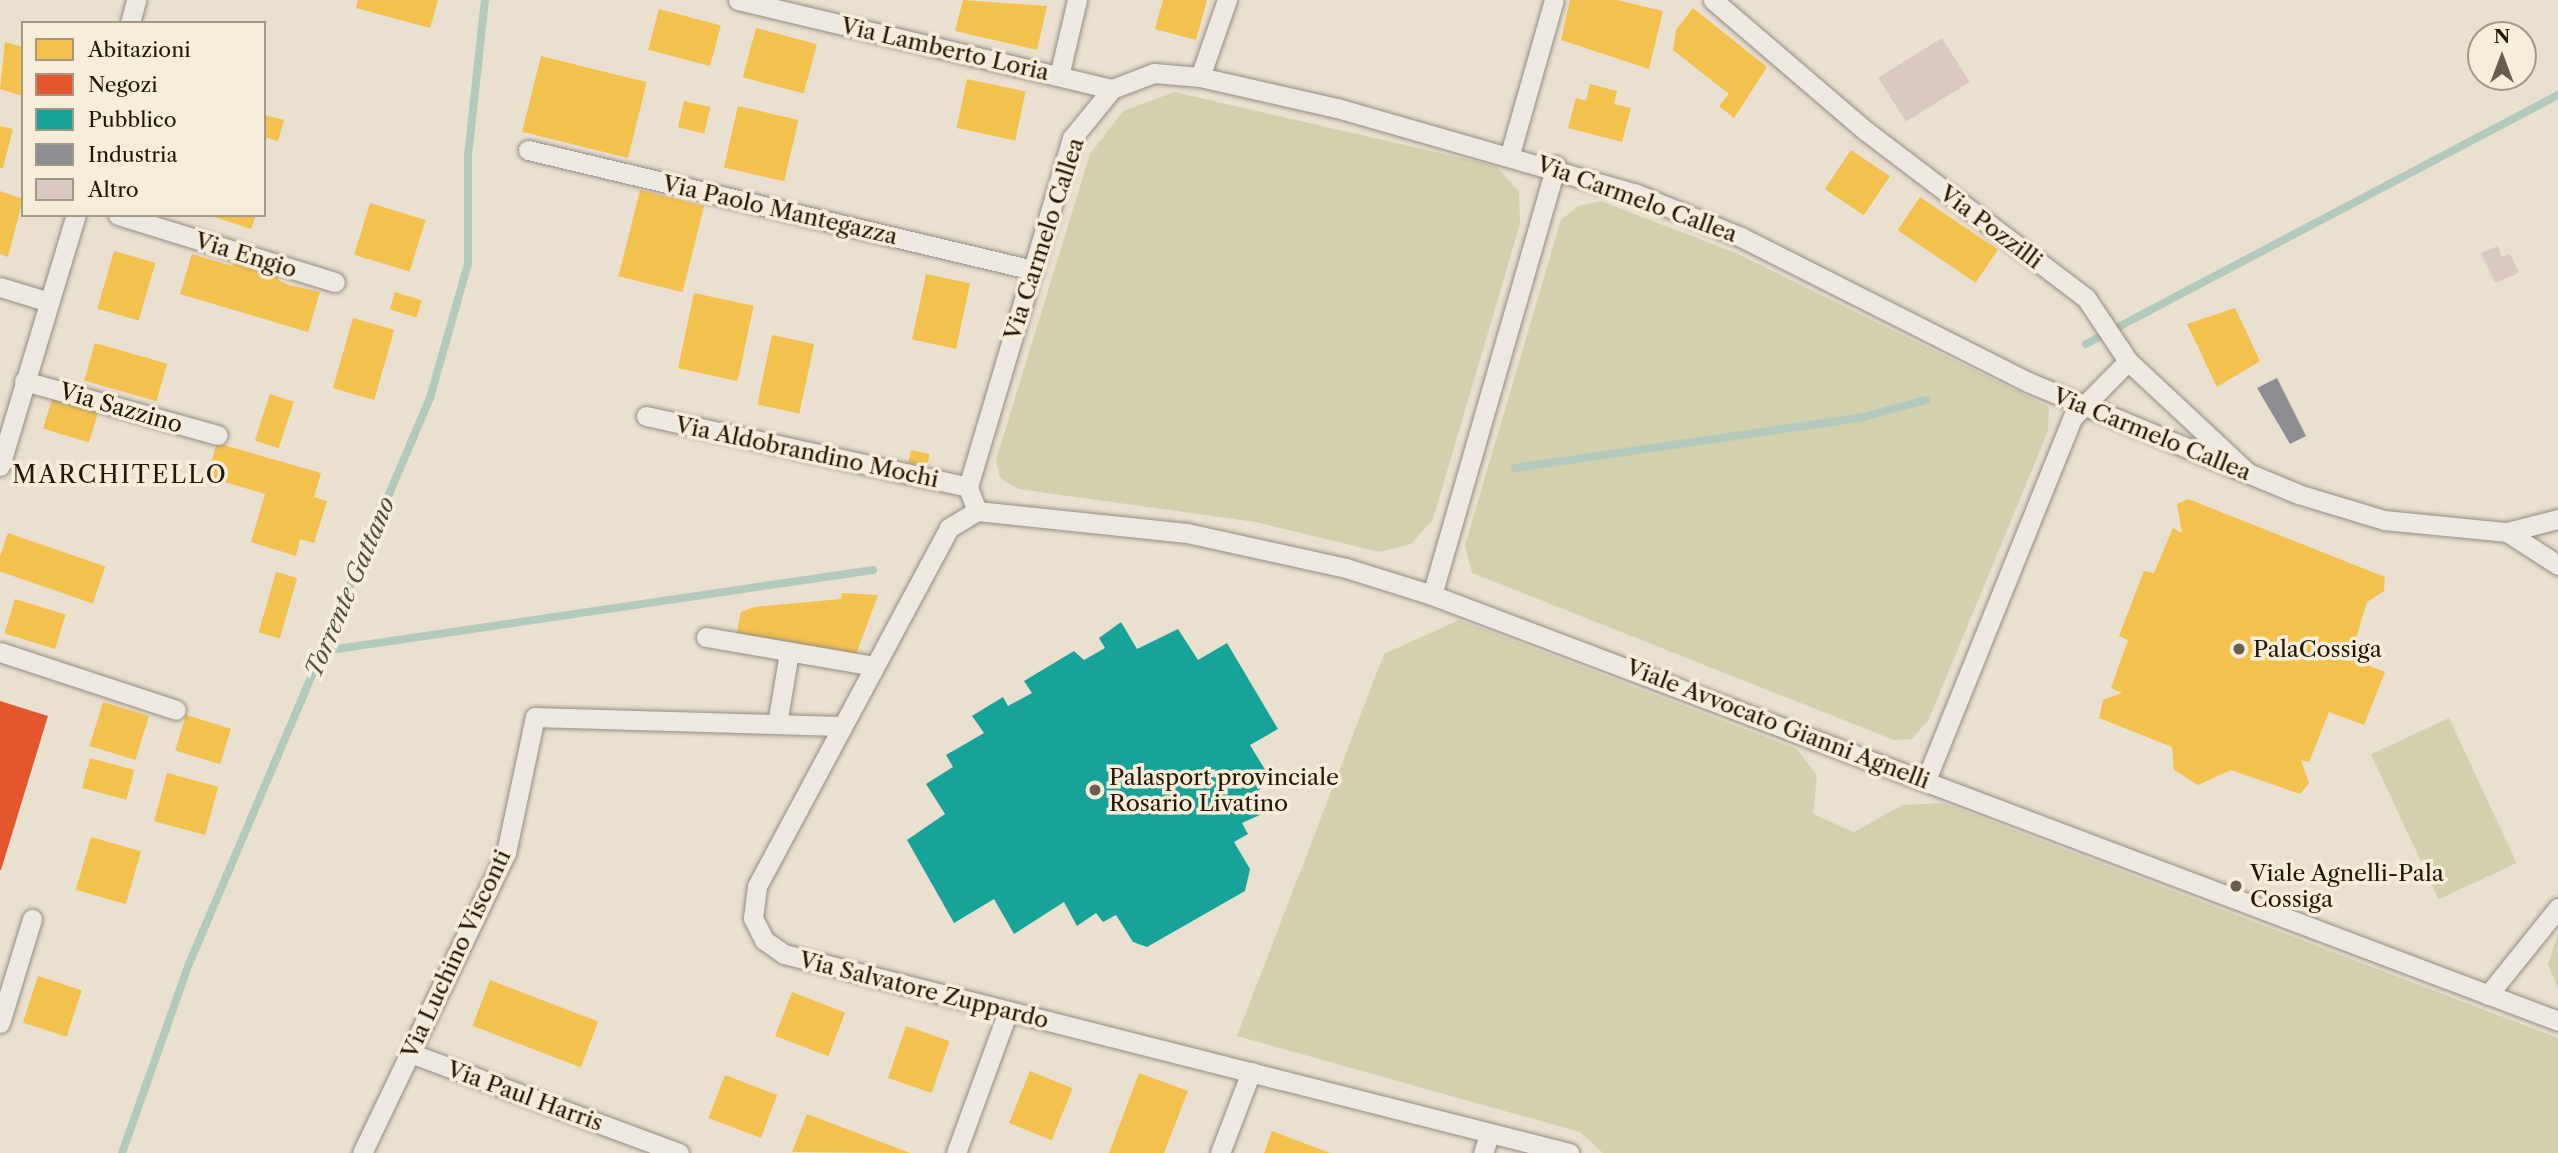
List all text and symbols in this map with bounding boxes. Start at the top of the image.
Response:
street label: Via Lamberto Loria [838,12,1052,86]
legend [21,21,266,217]
north arrow [2467,21,2537,91]
text: N [2494,25,2510,48]
text: Abitazioni [88,37,191,62]
text: Negozi [88,72,158,97]
text: Pubblico [88,107,177,132]
street label: Via Carmelo Callea [998,134,1090,344]
text: Industria [88,142,178,167]
street label: Via Carmelo Callea [1533,150,1741,248]
street label: Via Paolo Mantegazza [660,169,900,251]
text: Altro [88,177,139,202]
street label: Via Pozzilli [1934,179,2048,275]
street label: Via Engio [192,226,300,284]
street label: Via Sazzino [56,377,186,439]
street label: Via Carmelo Callea [2049,382,2255,486]
street label: Via Aldobrandino Mochi [672,410,942,494]
district label: MARCHITELLO [14,461,226,489]
water label: Torrente Gattano [299,493,401,681]
place label: PalaCossiga [2253,635,2382,663]
marker: PalaCossiga [2231,641,2247,657]
street label: Viale Avvocato Gianni Agnelli [1621,653,1935,795]
place label: Palasport provinciale Rosario Livatino [1109,763,1339,817]
marker: Palasport provinciale Rosario Livatino [1087,782,1103,798]
street label: Via Luchino Visconti [395,845,517,1063]
place label: Viale Agnelli-Pala Cossiga [2250,859,2445,913]
marker: Viale Agnelli-Pala Cossiga [2228,878,2244,894]
street label: Via Salvatore Zuppardo [796,946,1052,1034]
street label: Via Paul Harris [443,1055,607,1137]

